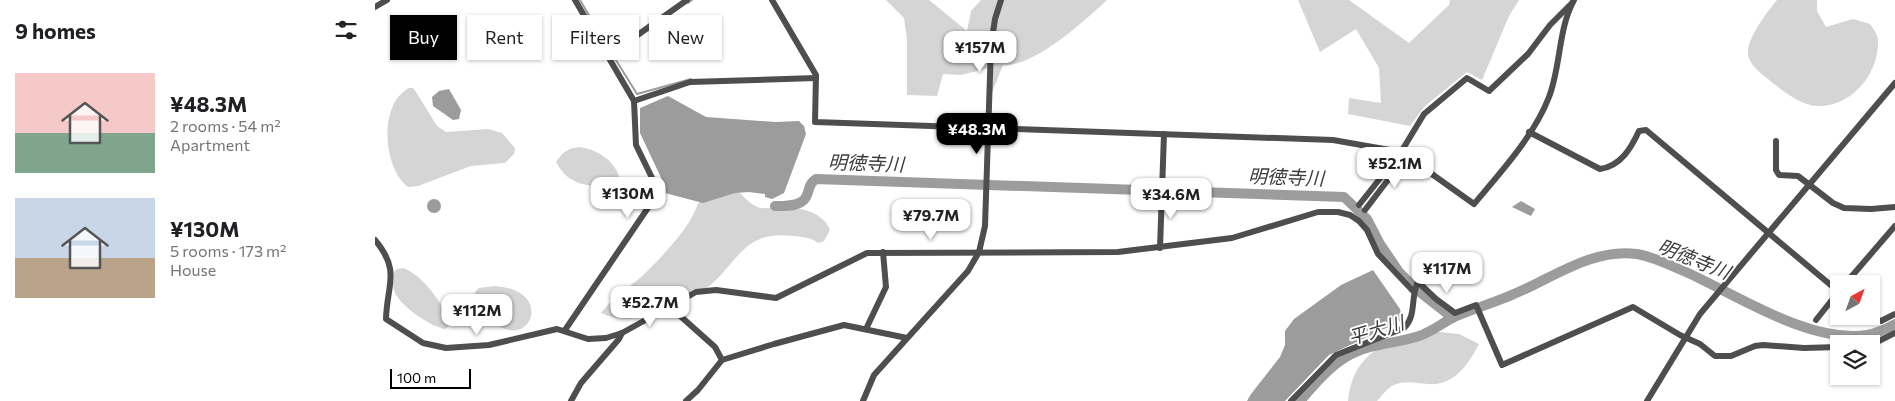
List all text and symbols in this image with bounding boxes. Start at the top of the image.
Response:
chip: Buy [390,15,457,60]
chip: Rent [467,15,542,60]
chip: Filters [552,15,639,60]
chip: New [649,15,722,60]
icon: filters [332,16,360,44]
text: 9 homes [15,18,96,43]
pin: ¥157M [945,30,1015,73]
text: ¥157M [954,37,1006,56]
text: ¥48.3M [170,91,247,116]
icon: home [55,93,115,153]
pin: ¥48.3M [936,112,1018,155]
text: 2 rooms · 54 m² [170,116,281,135]
text: ¥48.3M [948,119,1006,138]
text: Apartment [170,135,250,154]
pin: ¥52.1M [1354,146,1436,189]
water label: 明徳寺川 [828,150,906,175]
text: ¥52.1M [1368,153,1422,172]
water label: 明徳寺川 [1248,164,1326,189]
pin: ¥130M [593,176,663,219]
pin: ¥34.6M [1130,178,1212,220]
text: ¥130M [602,183,654,202]
text: ¥34.6M [1142,184,1200,203]
pin: ¥79.7M [890,198,972,241]
text: ¥79.7M [902,205,960,224]
text: ¥130M [170,216,239,241]
icon: home [55,218,115,278]
water label: 明徳寺川 [1655,234,1736,284]
text: 5 rooms · 173 m² [170,241,287,260]
pin: ¥117M [1412,252,1482,294]
text: ¥117M [1423,258,1471,277]
text: House [170,260,216,279]
north arrow [1830,275,1880,325]
map controls [1830,275,1880,385]
pin: ¥52.7M [609,286,691,328]
text: ¥52.7M [621,292,679,311]
pin: ¥112M [442,294,512,336]
text: ¥112M [452,300,502,319]
water label: 平大川 [1345,310,1408,349]
button: layers [1830,335,1880,385]
scale bar [390,366,471,389]
text: 100 m [397,369,436,386]

